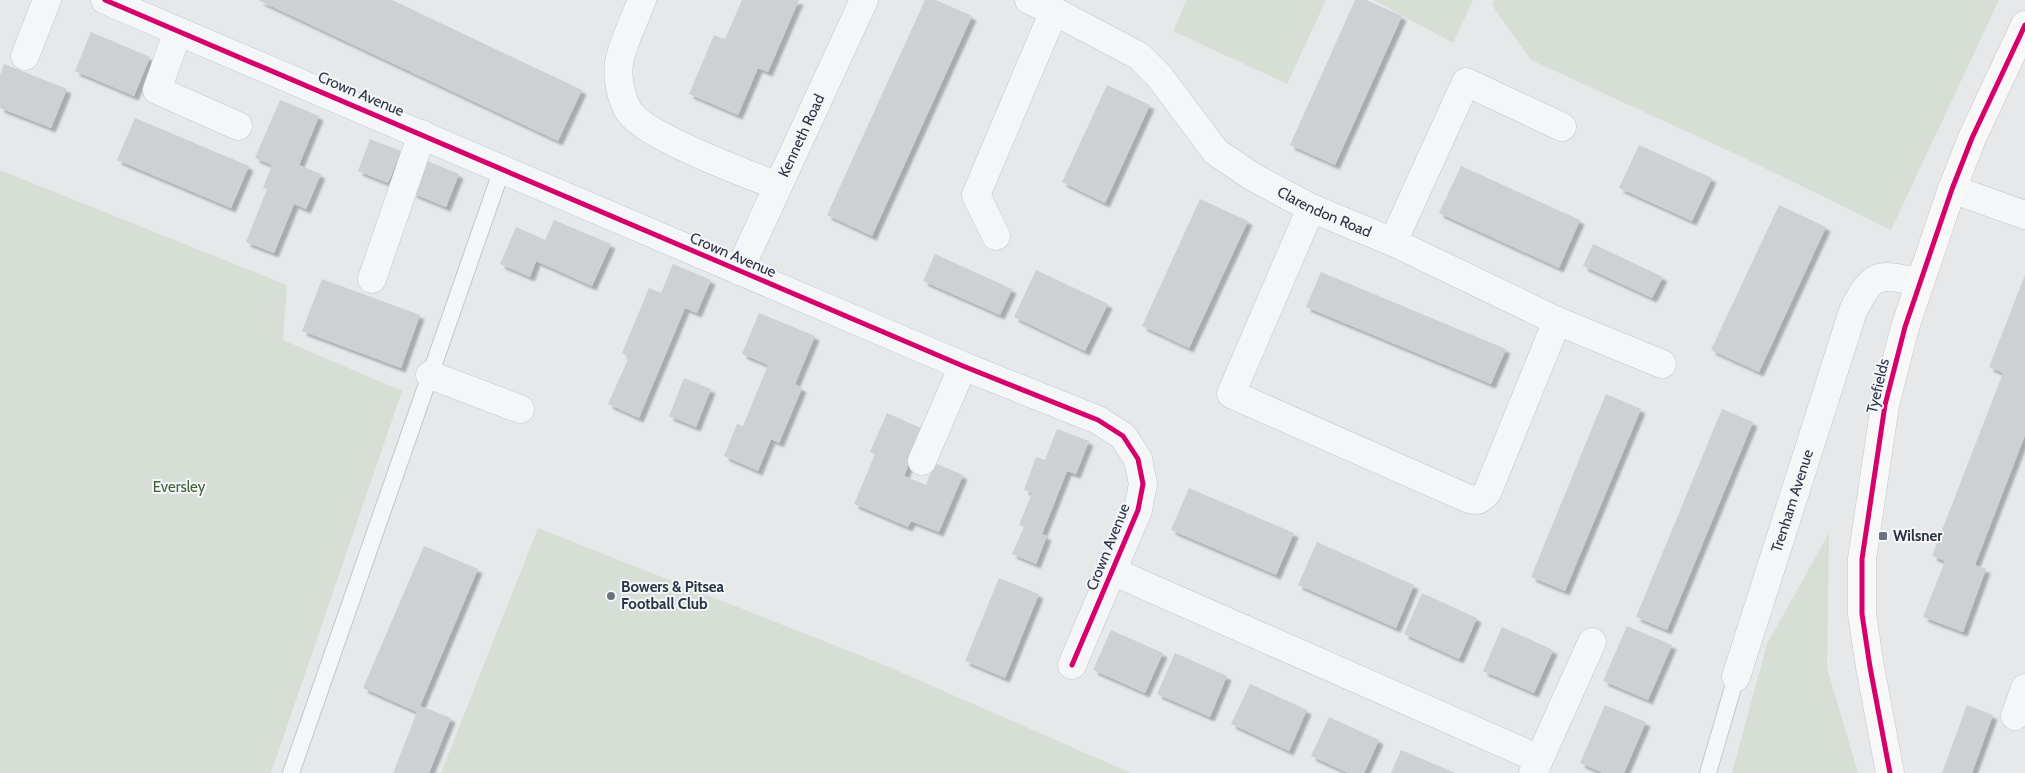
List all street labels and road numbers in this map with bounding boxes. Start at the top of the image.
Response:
street label: Crown Avenue [315,68,407,120]
street label: Kenneth Road [775,91,828,180]
street label: Clarendon Road [1274,183,1374,241]
street label: Crown Avenue [687,229,779,281]
street label: Tyefields [1863,357,1893,415]
street label: Trenham Avenue [1767,447,1817,554]
street label: Crown Avenue [1082,501,1134,593]

